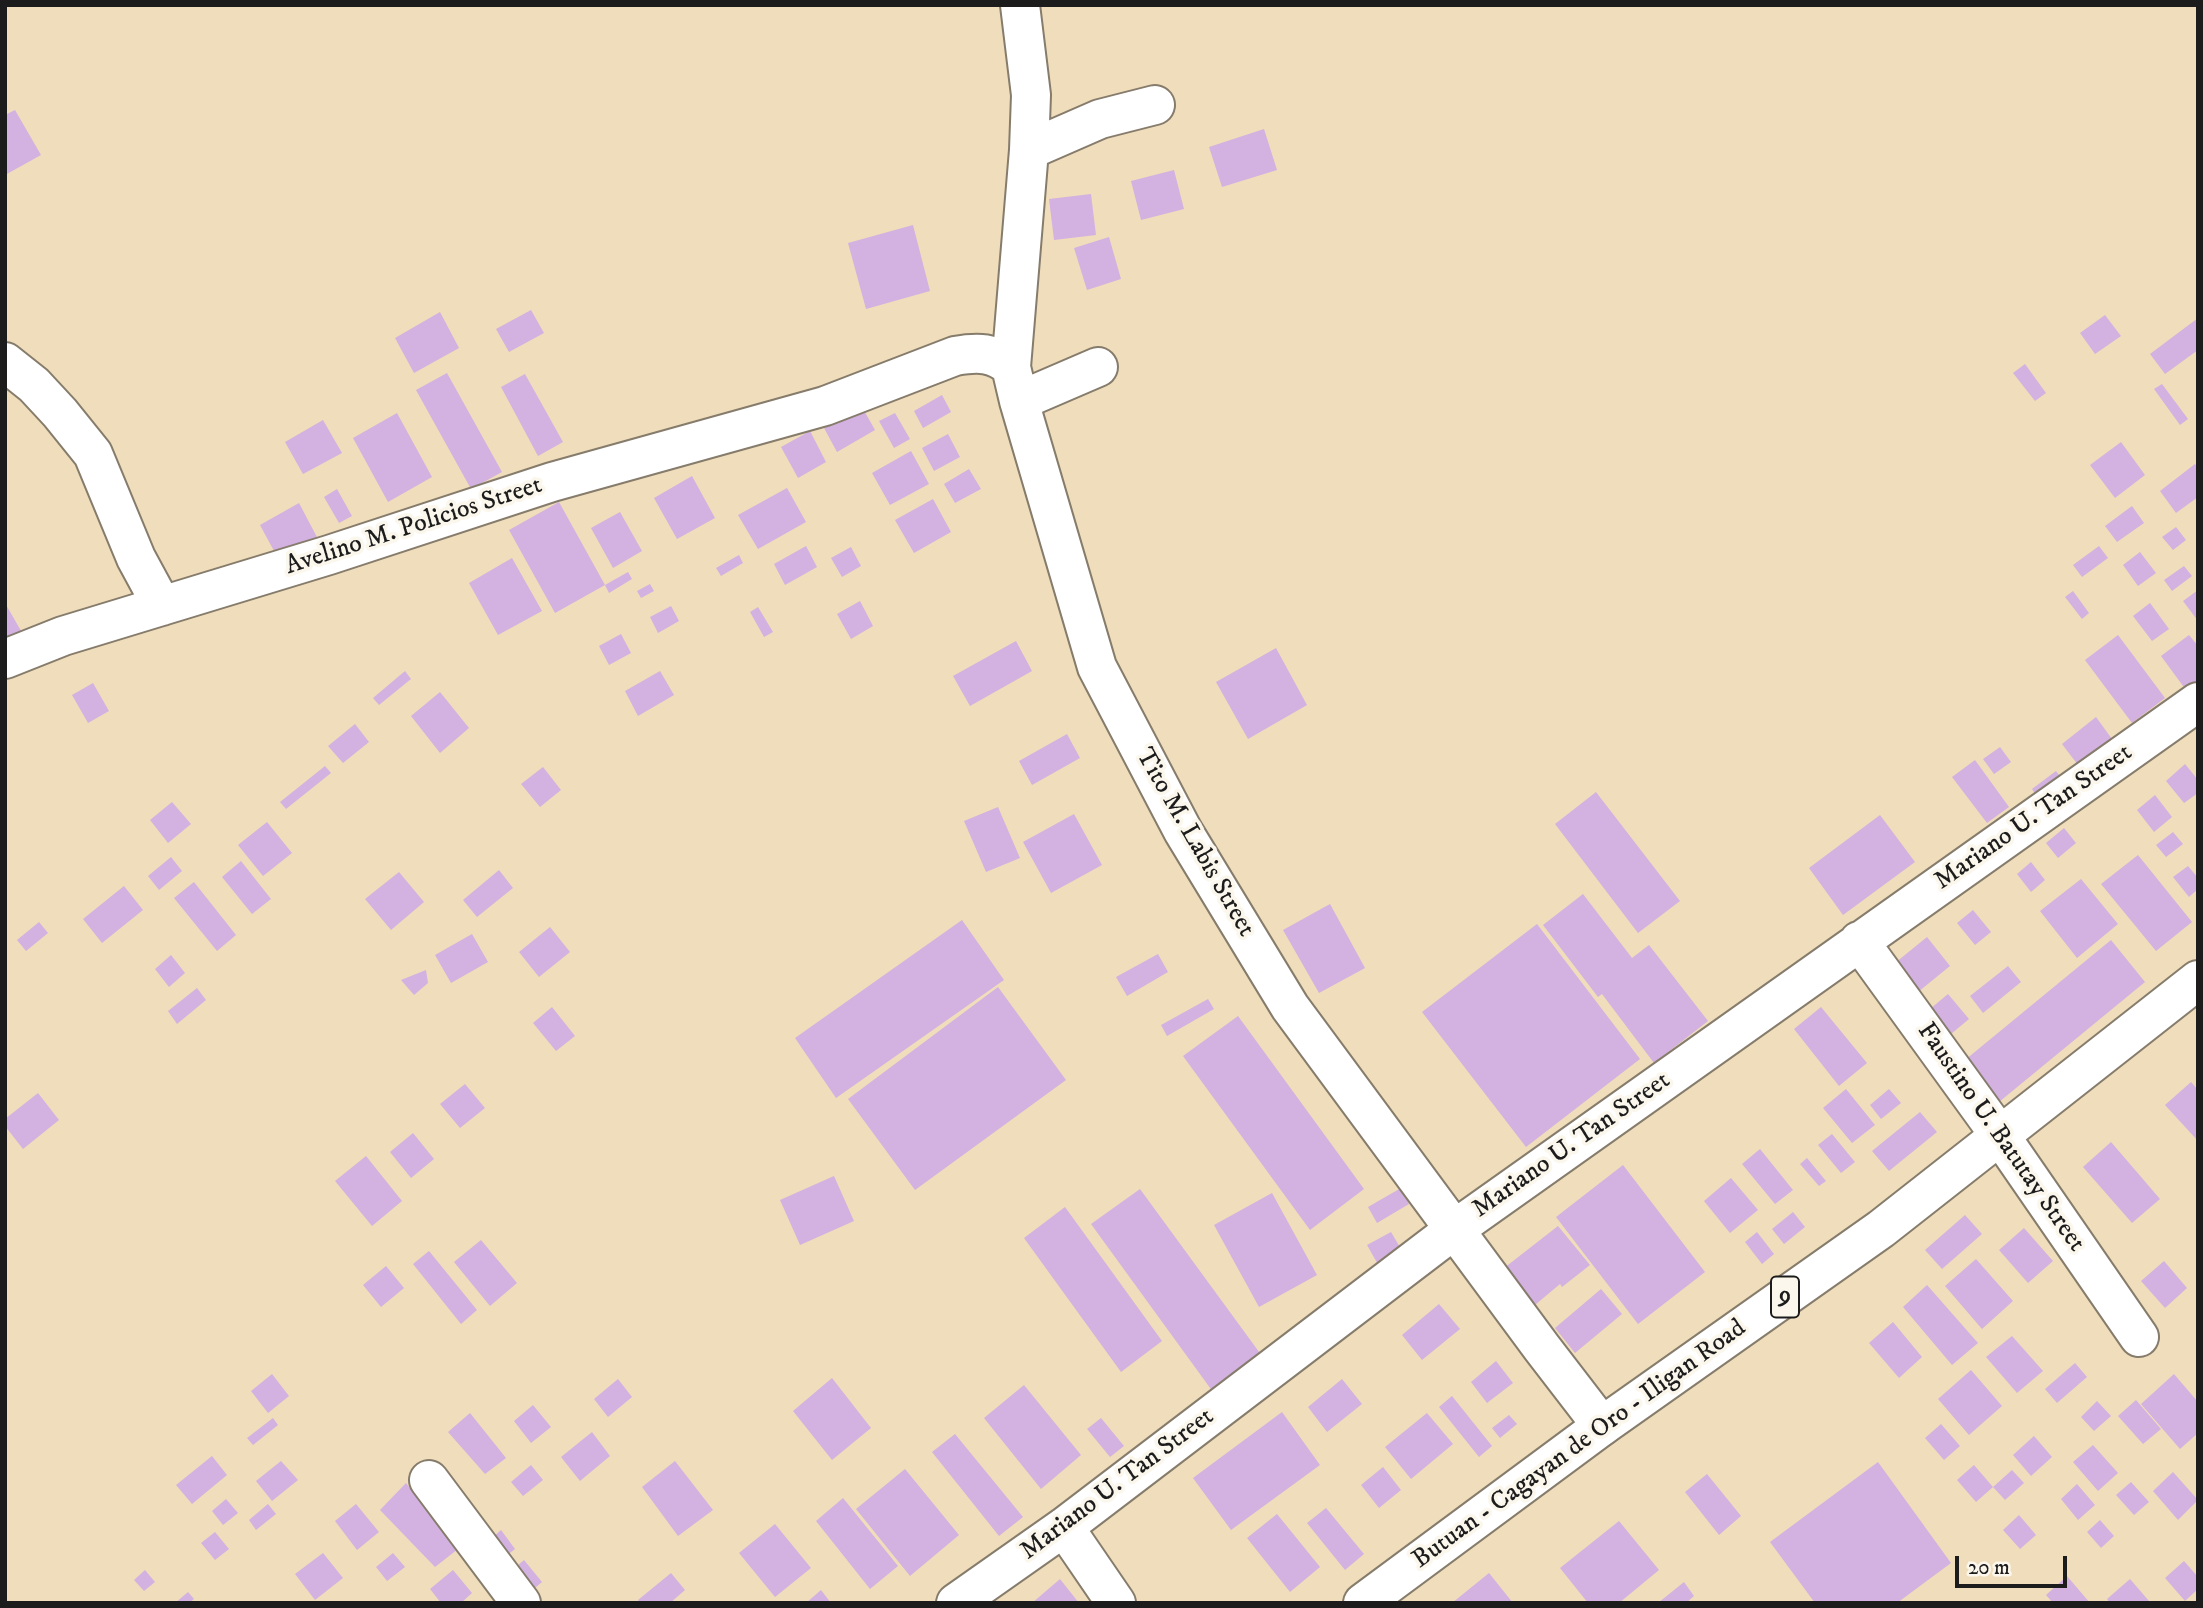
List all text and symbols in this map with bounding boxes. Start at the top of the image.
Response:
street label: Avelino M. Policios Street [282,471,546,583]
street label: Mariano U. Tan Street [1929,738,2139,898]
street label: Tito M. Labis Street [1127,743,1261,943]
street label: Faustino U. Batutay Street [1909,1018,2091,1258]
street label: Mariano U. Tan Street [1467,1066,1677,1226]
road number: 9 [1771,1276,1799,1317]
street label: Butuan - Cagayan de Oro - Iligan Road [1407,1314,1753,1576]
street label: Mariano U. Tan Street [1015,1402,1221,1568]
scale bar [1958,1542,2070,1586]
text: 20 m [1968,1555,2010,1581]

